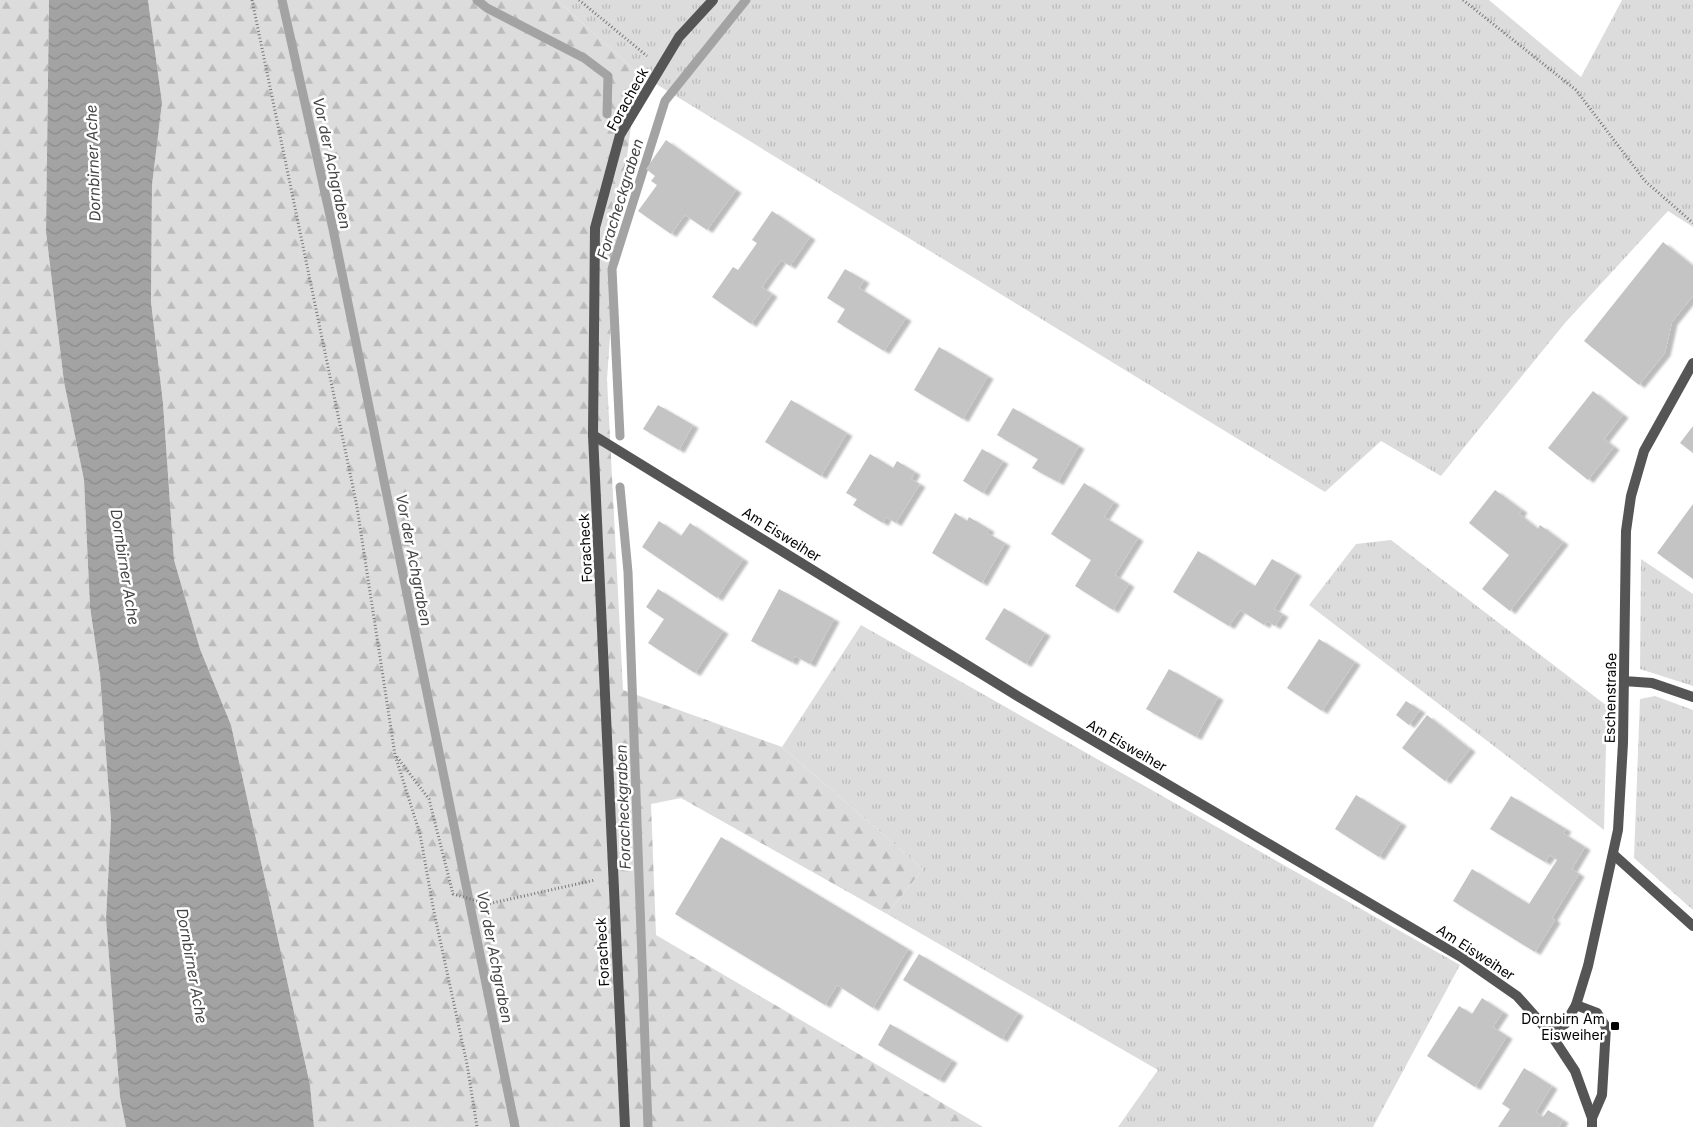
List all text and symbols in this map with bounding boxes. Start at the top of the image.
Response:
street label: Foracheck [603,64,651,133]
water label: Vor der Achgraben [309,95,355,231]
water label: Dornbirner Ache [81,104,105,222]
water label: Foracheckgraben [593,136,647,262]
water label: Vor der Achgraben [392,492,436,628]
street label: Am Eisweiher [740,503,824,565]
water label: Dornbirner Ache [106,508,144,626]
street label: Foracheck [575,513,595,583]
street label: Eschenstraße [1601,653,1619,743]
street label: Am Eisweiher [1084,715,1170,775]
water label: Foracheckgraben [611,744,635,870]
water label: Vor der Achgraben [473,889,517,1025]
water label: Dornbirner Ache [172,907,212,1025]
street label: Foracheck [592,917,612,987]
street label: Am Eisweiher [1434,920,1518,984]
place label: Dornbirn Am Eisweiher [1521,1010,1605,1043]
marker: Dornbirn Am Eisweiher [1609,1020,1621,1032]

